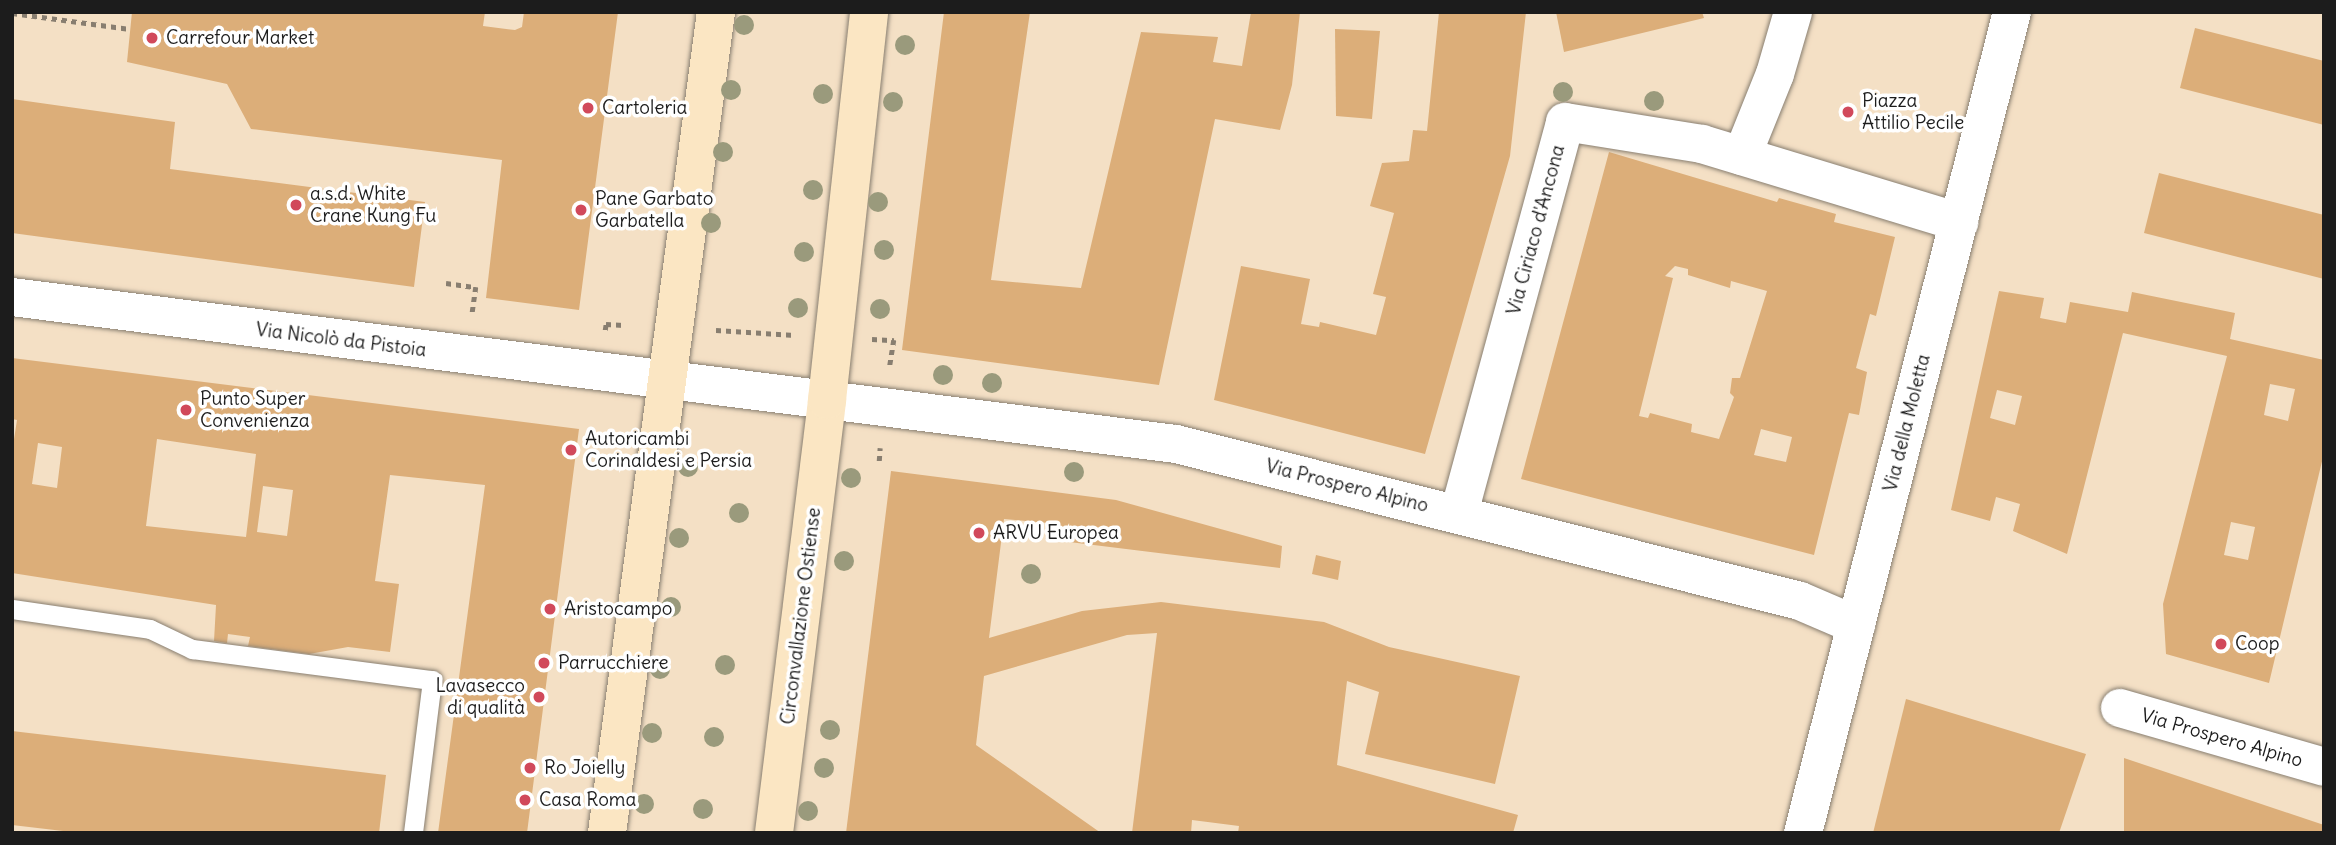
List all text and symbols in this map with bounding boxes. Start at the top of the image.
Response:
place label: Carrefour Market [166,27,314,49]
marker: Carrefour Market [144,30,160,46]
place label: Piazza Attilio Pecile [1862,90,1964,134]
place label: Cartoleria [602,97,687,119]
marker: Cartoleria [580,100,596,116]
marker: Piazza Attilio Pecile [1840,104,1856,120]
street label: Via Ciriaco d'Ancona [1502,143,1570,317]
place label: a.s.d. White Crane Kung Fu [310,183,436,227]
place label: Pane Garbato Garbatella [595,188,713,232]
marker: a.s.d. White Crane Kung Fu [288,197,304,213]
marker: Pane Garbato Garbatella [573,202,589,218]
street label: Via Nicolò da Pistoia [255,318,427,362]
street label: Via della Moletta [1879,352,1935,494]
place label: Punto Super Convenienza [200,388,310,432]
marker: Punto Super Convenienza [178,402,194,418]
place label: Autoricambi Corinaldesi e Persia [585,428,752,472]
marker: Autoricambi Corinaldesi e Persia [563,442,579,458]
street label: Via Prospero Alpino [1263,455,1431,517]
street label: Circonvallazione Ostiense [776,506,826,726]
place label: ARVU Europea [993,522,1119,544]
marker: ARVU Europea [971,525,987,541]
place label: Aristocampo [564,598,672,620]
marker: Aristocampo [542,601,558,617]
place label: Coop [2235,633,2279,655]
marker: Coop [2213,636,2229,652]
place label: Parrucchiere [558,652,668,674]
marker: Parrucchiere [536,655,552,671]
place label: Lavasecco di qualità [435,675,525,719]
marker: Lavasecco di qualità [531,689,547,705]
street label: Via Prospero Alpino [2139,704,2305,772]
place label: Ro Joielly [544,757,625,779]
marker: Ro Joielly [522,760,538,776]
place label: Casa Roma [539,789,636,811]
marker: Casa Roma [517,792,533,808]

